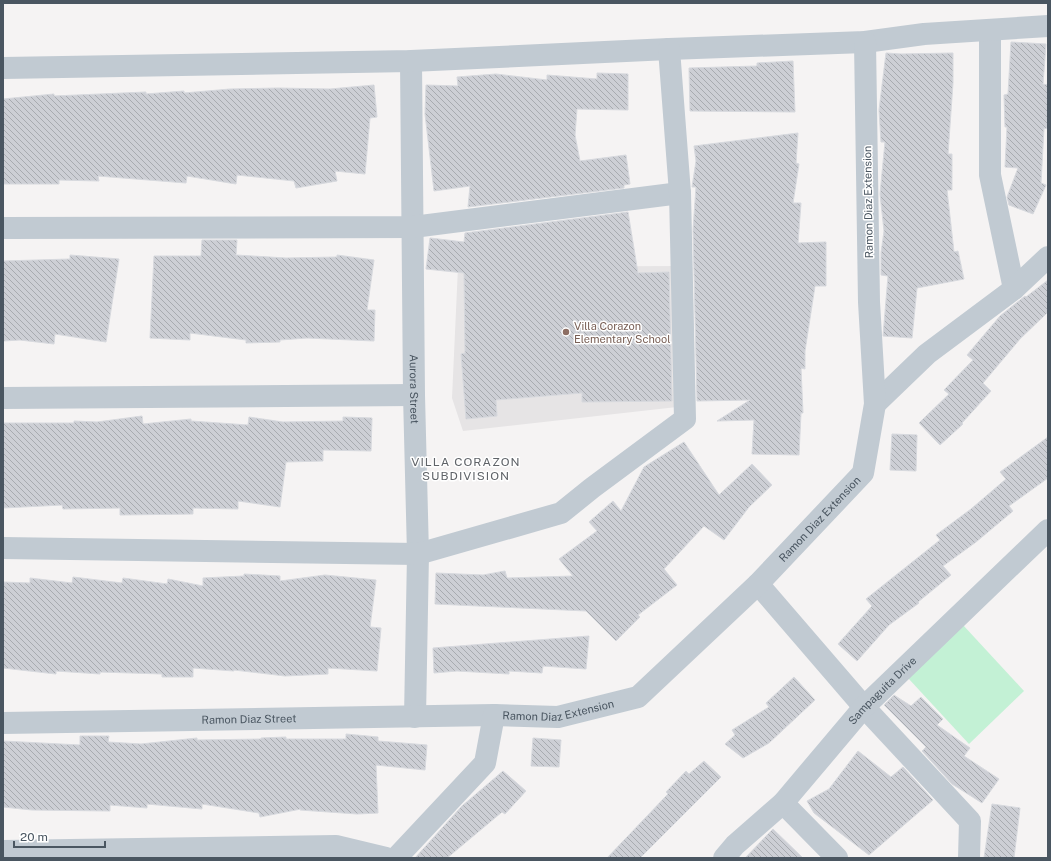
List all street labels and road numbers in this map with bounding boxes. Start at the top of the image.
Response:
street label: Ramon Diaz Extension [861,146,875,258]
street label: Aurora Street [408,354,421,424]
street label: Ramon Diaz Extension [776,474,863,564]
street label: Sampaguita Drive [846,654,919,727]
street label: Ramon Diaz Extension [502,697,615,723]
street label: Ramon Diaz Street [201,712,296,726]

